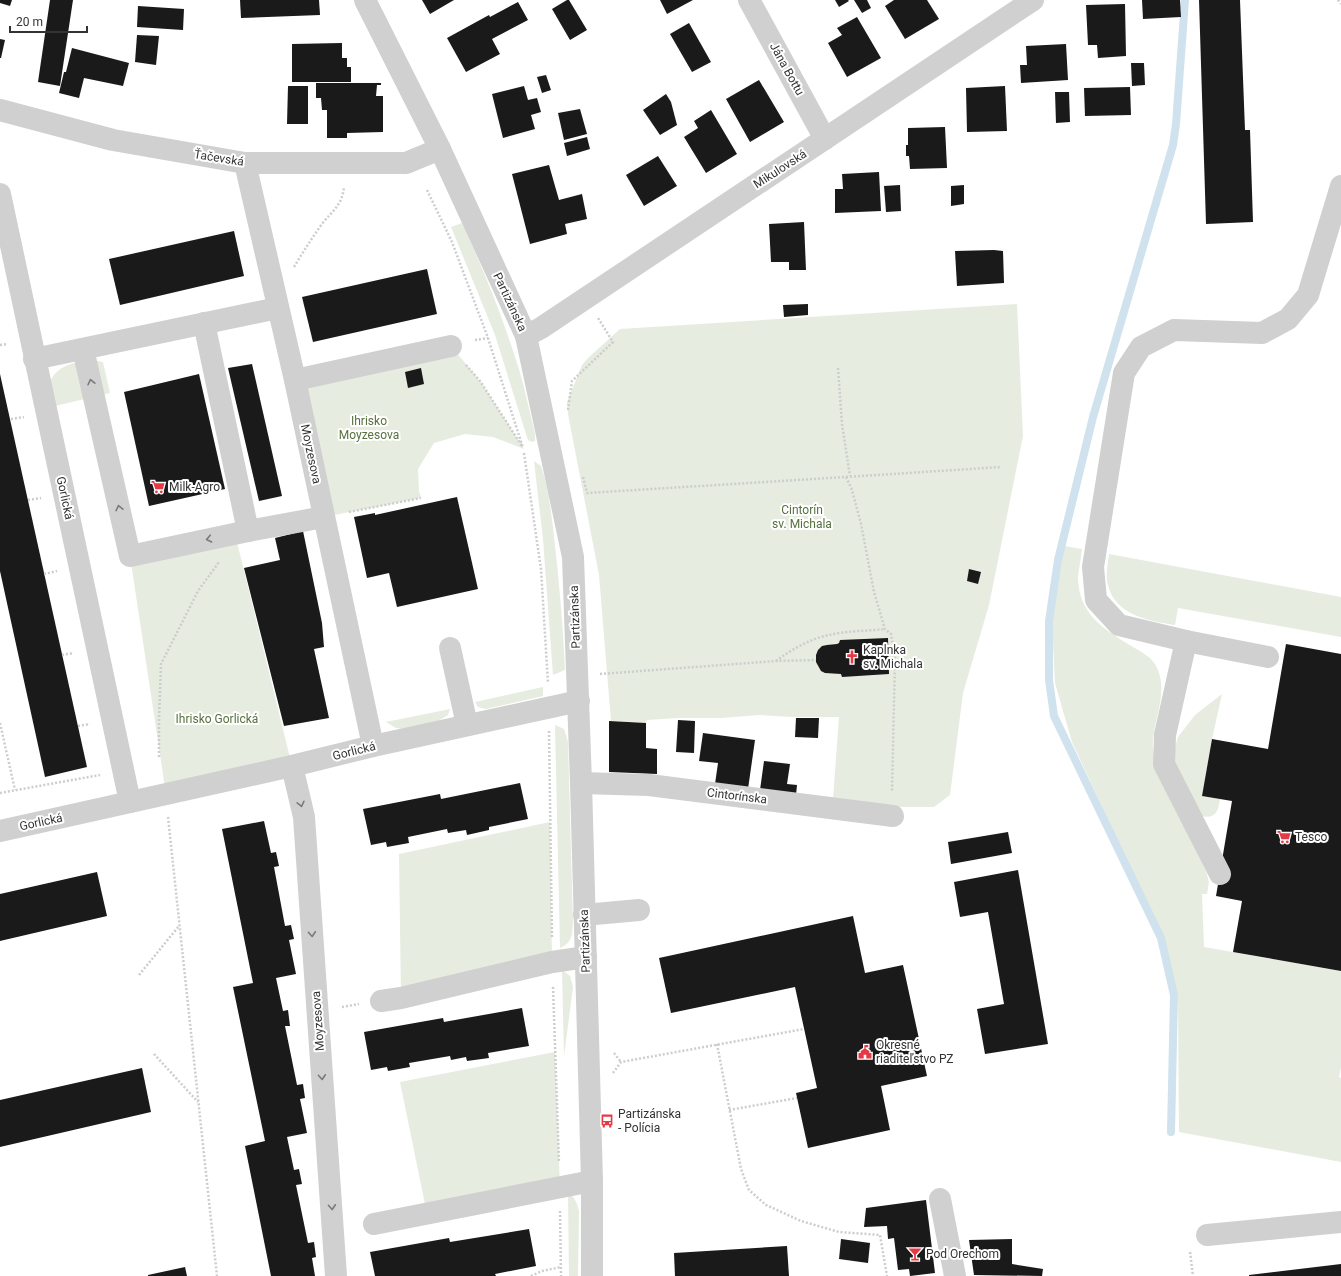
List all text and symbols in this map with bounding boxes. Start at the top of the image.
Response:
scale bar [10,8,87,34]
text: 20 m [16,15,43,29]
street label: Jána Bottu [767,40,807,98]
street label: Ťačevská [193,146,245,169]
street label: Mikulovská [751,147,809,191]
street label: Partizánska [490,270,530,334]
one-way arrow [87,378,95,385]
park label: Ihrisko Moyzesova [339,414,399,442]
street label: Moyzesova [298,423,324,485]
street label: Gorlická [54,475,76,521]
supermarket icon: Milk-Agro [150,479,166,495]
place label: Milk-Agro [169,480,220,494]
park label: Cintorín sv. Michala [772,503,832,531]
one-way arrow [116,505,124,511]
one-way arrow [206,535,213,543]
street label: Partizánska [567,585,583,649]
place label: Kaplnka sv. Michala [863,643,923,671]
church icon: Kaplnka sv. Michala [844,649,860,665]
park label: Ihrisko Gorlická [176,712,258,726]
street label: Gorlická [331,739,377,763]
street label: Cintorínska [706,785,768,807]
one-way arrow [297,801,305,808]
street label: Gorlická [18,811,64,833]
supermarket icon: Tesco [1276,829,1292,845]
place label: Tesco [1295,830,1327,844]
street label: Partizánska [577,909,593,973]
one-way arrow [308,931,317,937]
street label: Moyzesova [309,990,327,1052]
place label: Okresné riaditeľstvo PZ [876,1038,954,1066]
public building icon: Okresné riaditeľstvo PZ [857,1044,873,1060]
one-way arrow [318,1074,327,1080]
place label: Partizánska - Polícia [618,1107,681,1135]
bus stop icon: Partizánska - Polícia [599,1113,615,1129]
one-way arrow [327,1204,336,1210]
bar icon: Pod Orechom [907,1246,923,1262]
place label: Pod Orechom [926,1247,999,1261]

